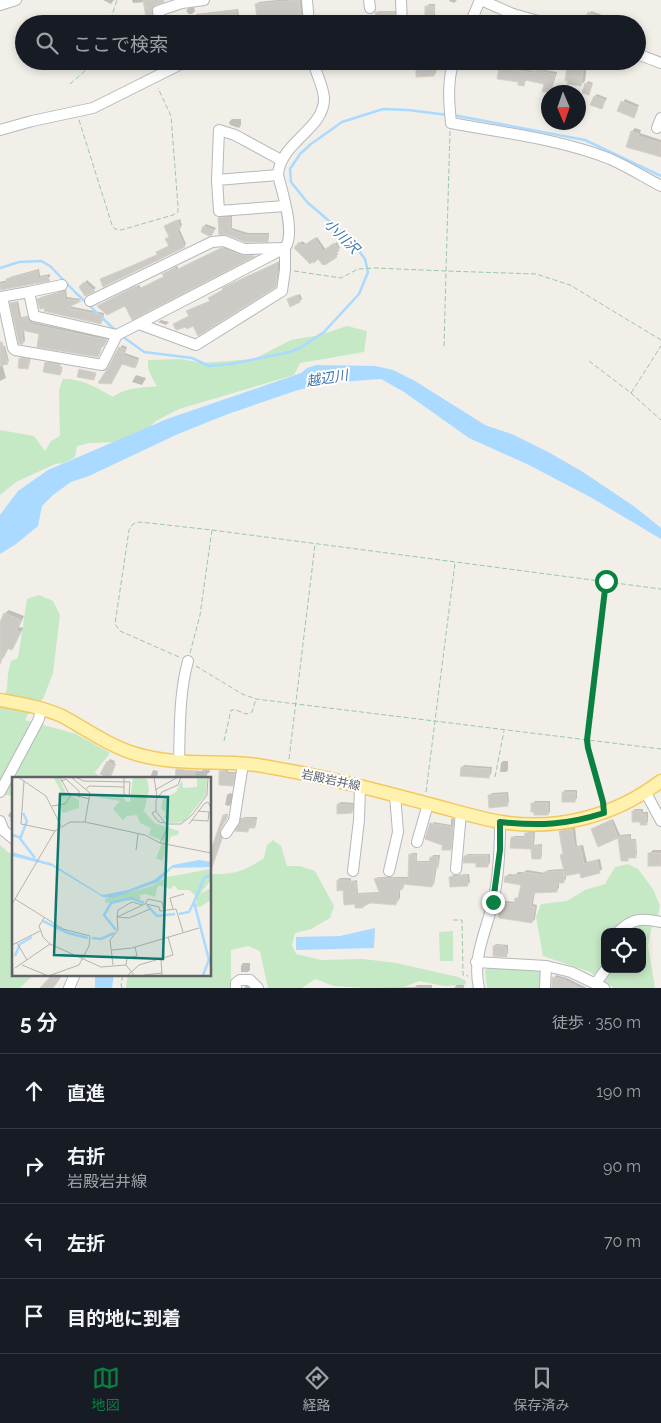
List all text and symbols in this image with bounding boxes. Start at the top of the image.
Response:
search box [15,15,646,70]
icon: search [33,29,61,57]
text: ここで検索 [73,33,168,55]
north arrow [541,85,586,130]
water label: 小川沢 [321,215,364,258]
water label: 越辺川 [305,367,351,389]
route start [595,570,618,593]
street label: 岩殿岩井線 [300,767,362,793]
inset map [12,777,211,976]
route end [482,891,505,914]
map controls [601,928,646,973]
button: locate [601,928,646,973]
text: 5 分 [20,1010,58,1035]
text: 徒歩 · 350 m [552,1013,641,1032]
icon: ahead [20,1077,48,1105]
text: 直進 [67,1082,105,1104]
text: 190 m [596,1082,641,1101]
text: 右折 [67,1145,105,1167]
icon: right [20,1152,48,1180]
text: 90 m [603,1157,641,1176]
text: 岩殿岩井線 [67,1172,147,1191]
icon: left [20,1227,48,1255]
text: 左折 [67,1232,105,1254]
text: 70 m [604,1232,641,1251]
icon: arrive [20,1302,48,1330]
text: 目的地に到着 [67,1307,181,1329]
tab: 地図 [92,1364,120,1414]
tab: 経路 [303,1364,331,1414]
tab: 保存済み [514,1364,570,1414]

